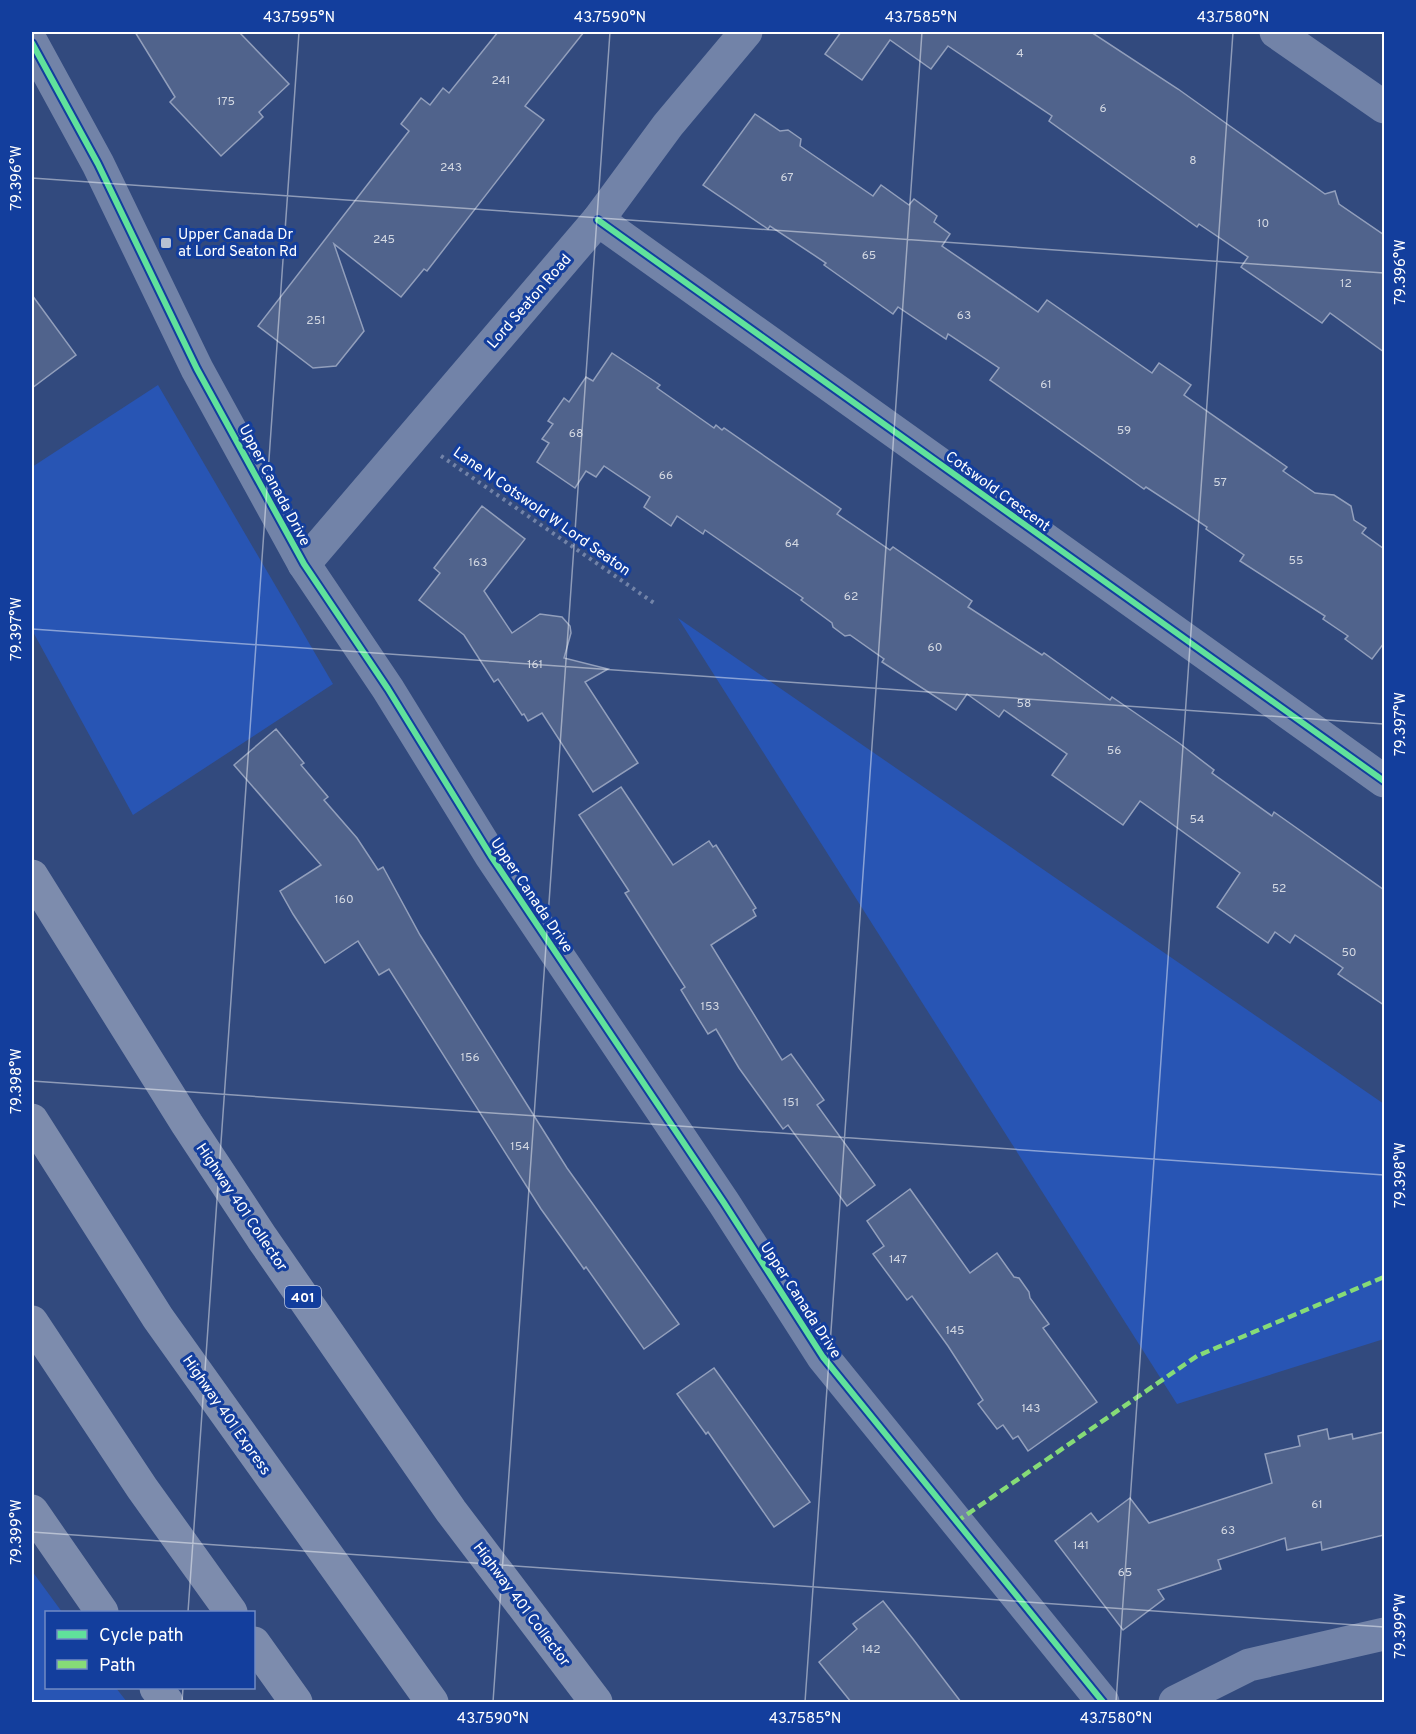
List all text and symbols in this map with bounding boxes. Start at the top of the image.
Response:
text: 43.7595°N [263,9,335,28]
text: 43.7590°N [574,9,646,28]
text: 43.7585°N [885,9,957,28]
text: 43.7580°N [1197,9,1269,28]
house number: 4 [1016,46,1024,62]
house number: 241 [491,73,511,89]
house number: 175 [217,94,235,110]
house number: 6 [1099,101,1107,117]
text: 79.396°W [8,145,27,211]
house number: 8 [1189,153,1197,169]
house number: 243 [440,160,462,176]
house number: 67 [780,170,794,186]
house number: 10 [1257,216,1269,232]
place label: Upper Canada Dr at Lord Seaton Rd [178,226,297,262]
house number: 245 [373,232,395,248]
marker: Upper Canada Dr at Lord Seaton Rd [159,236,173,250]
text: 79.396°W [1392,239,1411,305]
house number: 65 [862,248,876,264]
street label: Lord Seaton Road [484,251,576,353]
house number: 12 [1340,276,1352,292]
house number: 63 [957,308,971,324]
house number: 251 [306,313,326,329]
house number: 61 [1040,377,1052,393]
street label: Upper Canada Drive [234,422,314,550]
house number: 59 [1117,423,1131,439]
house number: 68 [569,426,583,442]
street label: Lane N Cotswold W Lord Seaton [449,444,634,581]
street label: Cotswold Crescent [941,448,1053,537]
house number: 66 [659,468,673,484]
house number: 57 [1213,475,1227,491]
house number: 64 [785,536,799,552]
house number: 55 [1289,553,1303,569]
house number: 163 [469,555,487,571]
house number: 62 [844,589,858,605]
text: 79.397°W [8,597,27,661]
house number: 60 [928,640,942,656]
house number: 161 [527,657,543,673]
text: 79.397°W [1392,692,1411,756]
house number: 58 [1017,696,1031,712]
house number: 56 [1107,743,1121,759]
house number: 54 [1189,812,1205,828]
street label: Upper Canada Drive [485,835,576,957]
house number: 52 [1272,881,1286,897]
house number: 160 [334,892,354,908]
house number: 50 [1341,945,1357,961]
house number: 153 [700,999,720,1015]
text: 79.398°W [8,1048,27,1114]
house number: 156 [460,1050,480,1066]
house number: 151 [783,1095,799,1111]
house number: 154 [510,1139,530,1155]
street label: Highway 401 Collector [191,1140,291,1276]
text: 79.398°W [1392,1142,1411,1208]
street label: Upper Canada Drive [755,1239,844,1363]
house number: 147 [889,1252,907,1268]
road number: 401 [285,1286,321,1308]
house number: 145 [945,1323,965,1339]
street label: Highway 401 Express [177,1352,274,1479]
house number: 143 [1022,1401,1040,1417]
house number: 61 [1311,1497,1323,1513]
text: 79.399°W [8,1499,27,1565]
house number: 63 [1221,1523,1235,1539]
house number: 141 [1073,1538,1089,1554]
street label: Highway 401 Collector [468,1539,574,1671]
house number: 65 [1118,1565,1132,1581]
text: 79.399°W [1392,1593,1411,1659]
legend [45,1611,255,1689]
text: Cycle path [99,1625,184,1648]
house number: 142 [861,1642,881,1658]
text: Path [99,1655,136,1678]
text: 43.7590°N [457,1710,529,1729]
text: 43.7585°N [769,1710,841,1729]
text: 43.7580°N [1080,1710,1152,1729]

